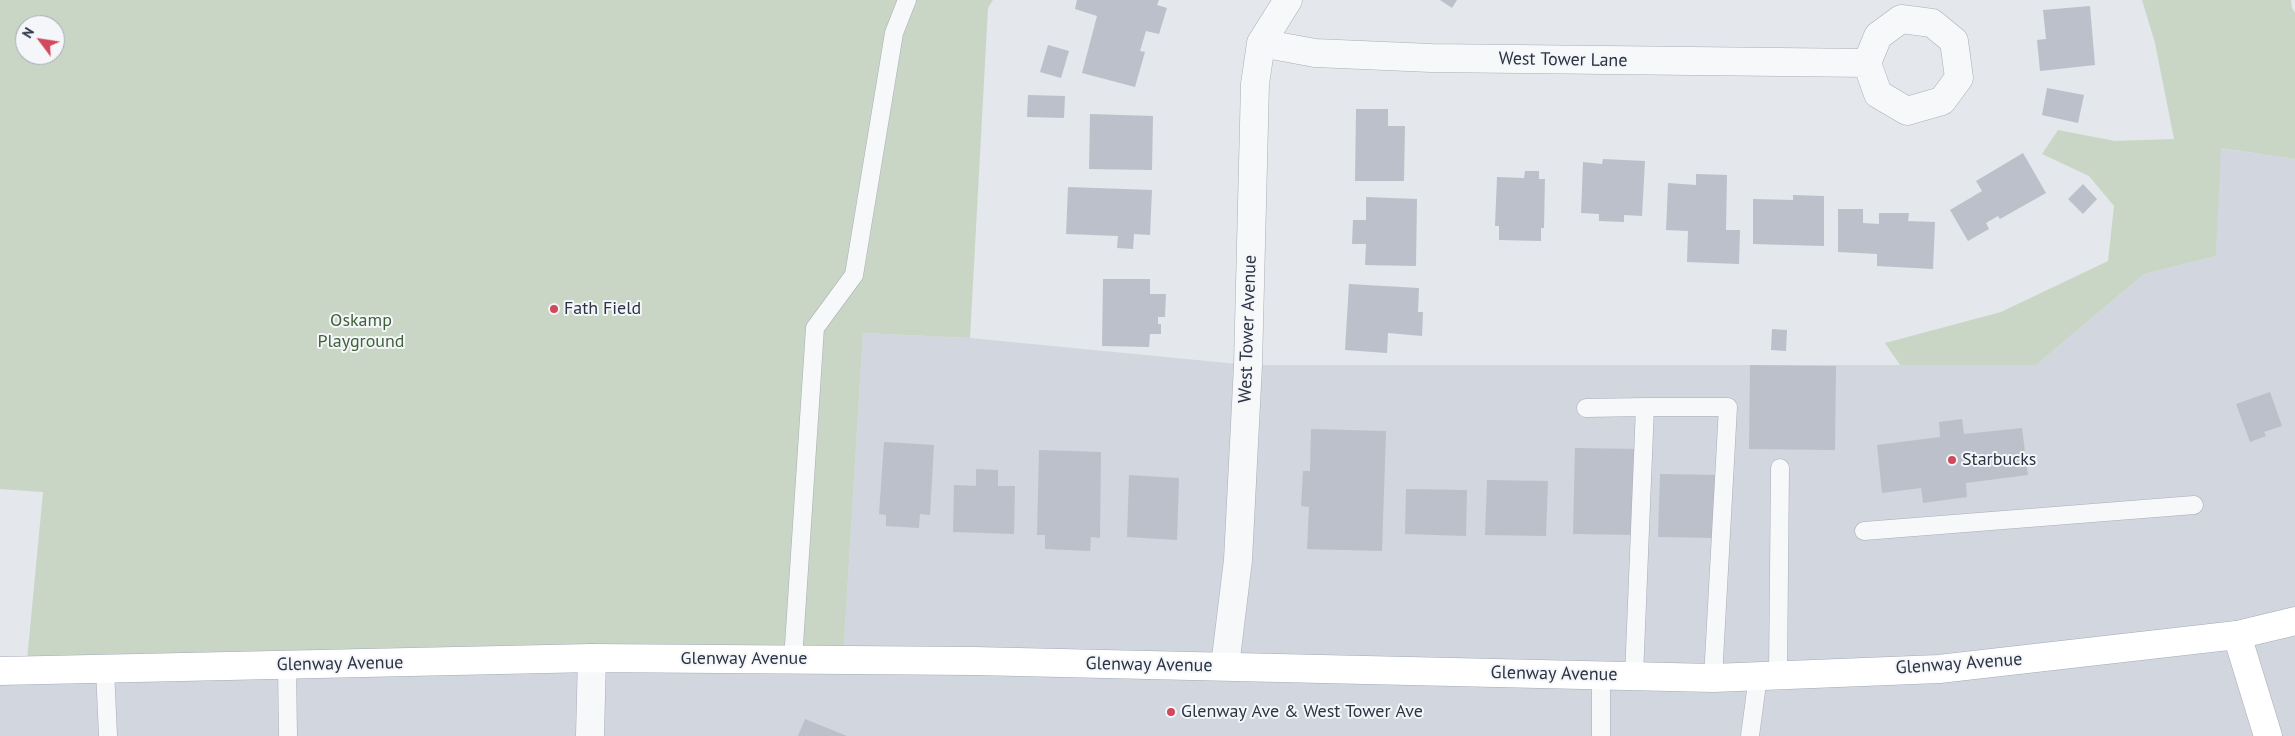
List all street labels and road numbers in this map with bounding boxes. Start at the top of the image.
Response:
street label: West Tower Lane [1498,48,1628,72]
street label: West Tower Avenue [1235,255,1261,403]
street label: Glenway Avenue [681,648,807,670]
street label: Glenway Avenue [1895,649,2023,679]
street label: Glenway Avenue [276,652,404,676]
street label: Glenway Avenue [1085,653,1213,677]
street label: Glenway Avenue [1490,662,1618,686]

